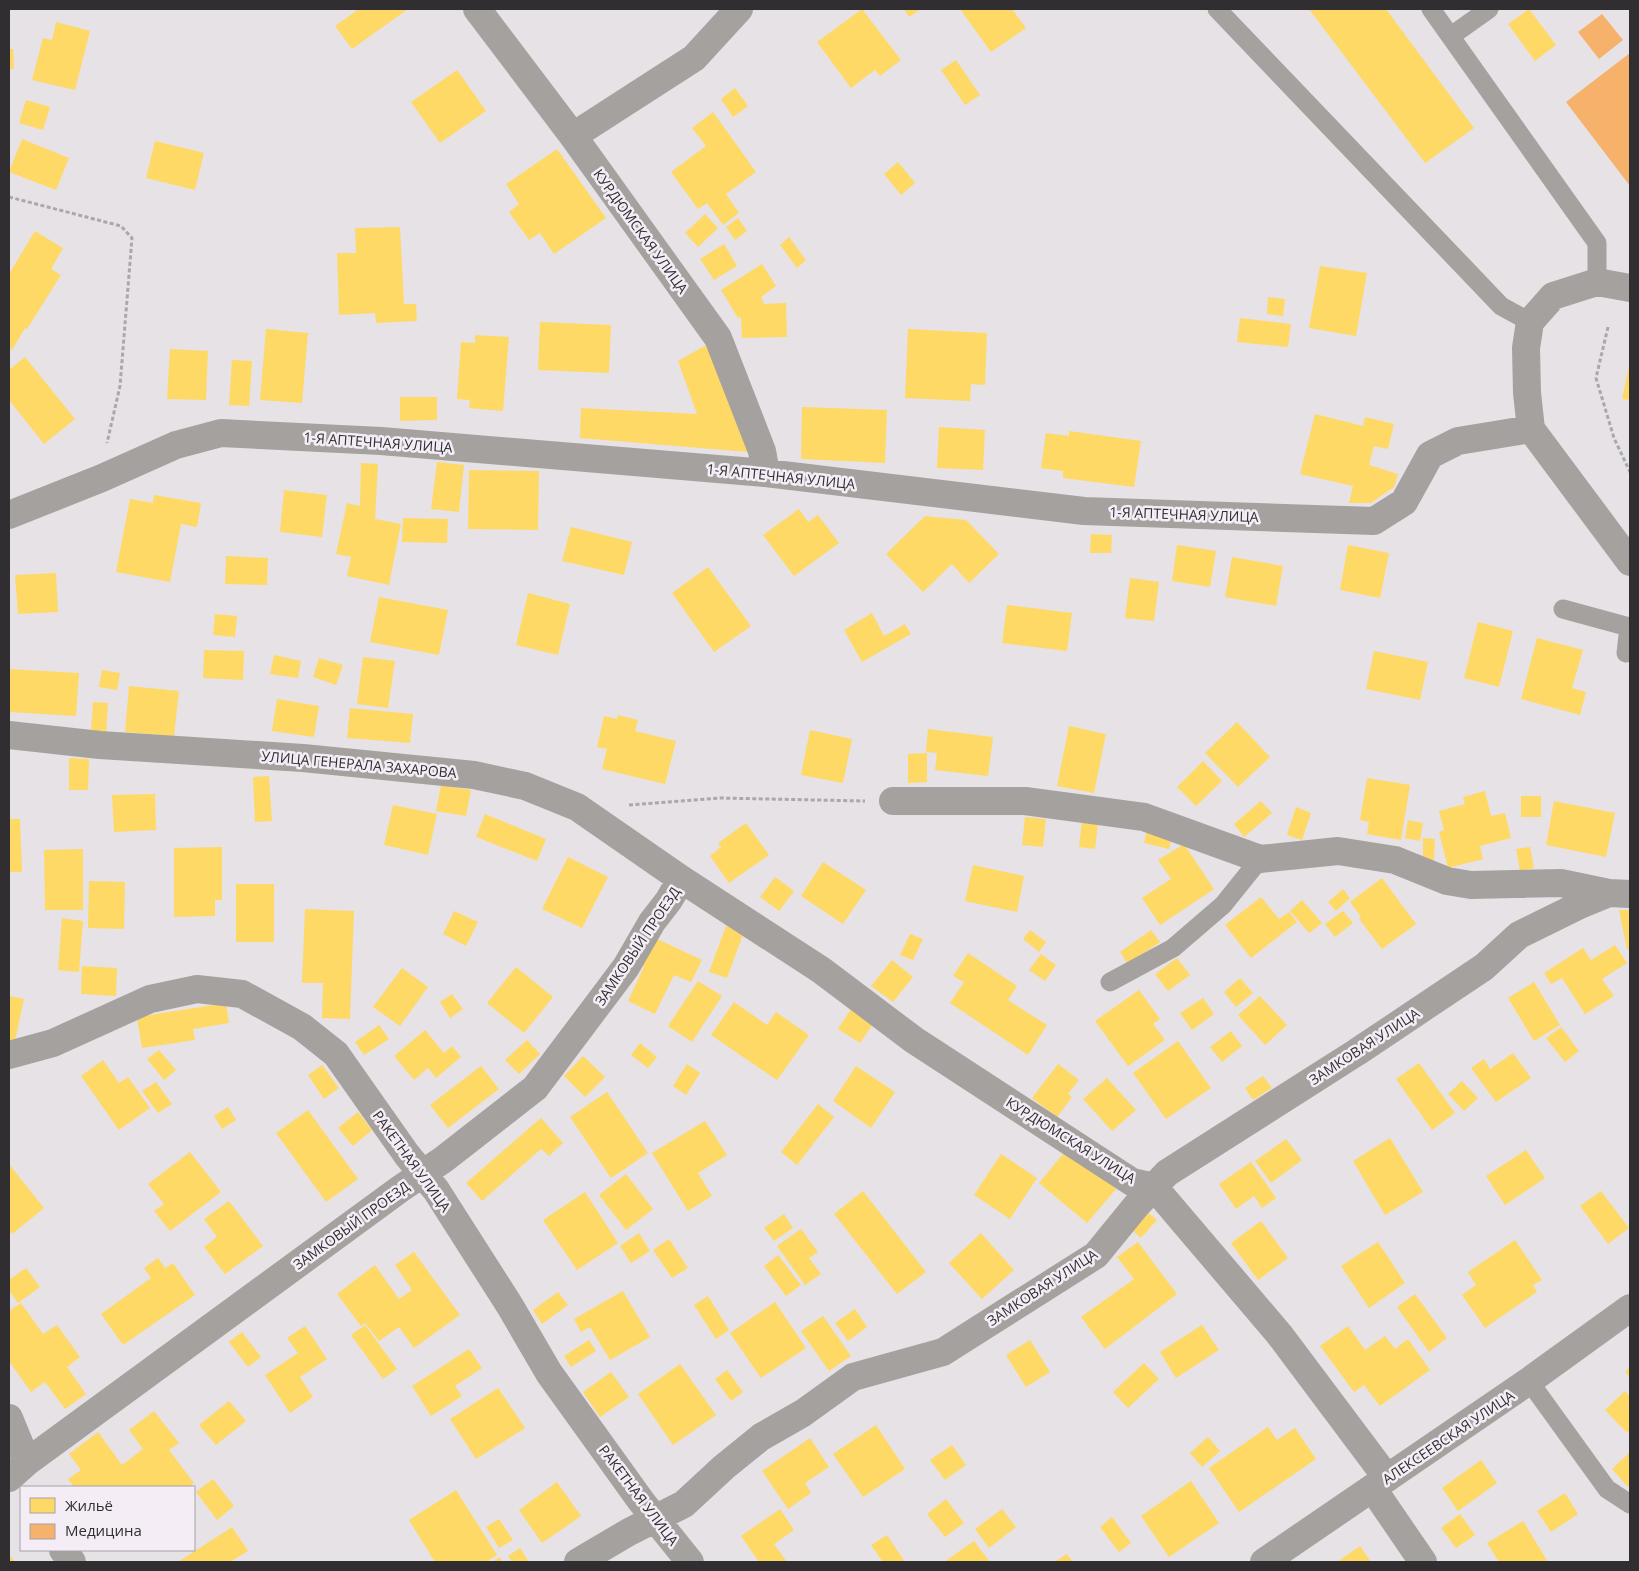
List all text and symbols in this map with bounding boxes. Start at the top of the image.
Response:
street label: КУРДЮМСКАЯ УЛИЦА [589,165,693,297]
street label: 1-Я АПТЕЧНАЯ УЛИЦА [303,427,453,457]
street label: 1-Я АПТЕЧНАЯ УЛИЦА [706,459,856,493]
street label: 1-Я АПТЕЧНАЯ УЛИЦА [1109,502,1259,526]
street label: УЛИЦА ГЕНЕРАЛА ЗАХАРОВА [261,746,458,782]
street label: ЗАМКОВЫЙ ПРОЕЗД [590,883,684,1009]
street label: ЗАМКОВАЯ УЛИЦА [1305,1003,1423,1089]
street label: КУРДЮМСКАЯ УЛИЦА [1003,1092,1140,1188]
street label: РАКЕТНАЯ УЛИЦА [369,1106,455,1216]
street label: ЗАМКОВЫЙ ПРОЕЗД [289,1176,413,1274]
street label: ЗАМКОВАЯ УЛИЦА [983,1244,1101,1330]
street label: АЛЕКСЕЕВСКАЯ УЛИЦА [1378,1386,1518,1488]
street label: РАКЕТНАЯ УЛИЦА [595,1441,683,1549]
legend [20,1486,195,1551]
text: Жильё [65,1495,113,1515]
text: Медицина [65,1520,142,1540]

